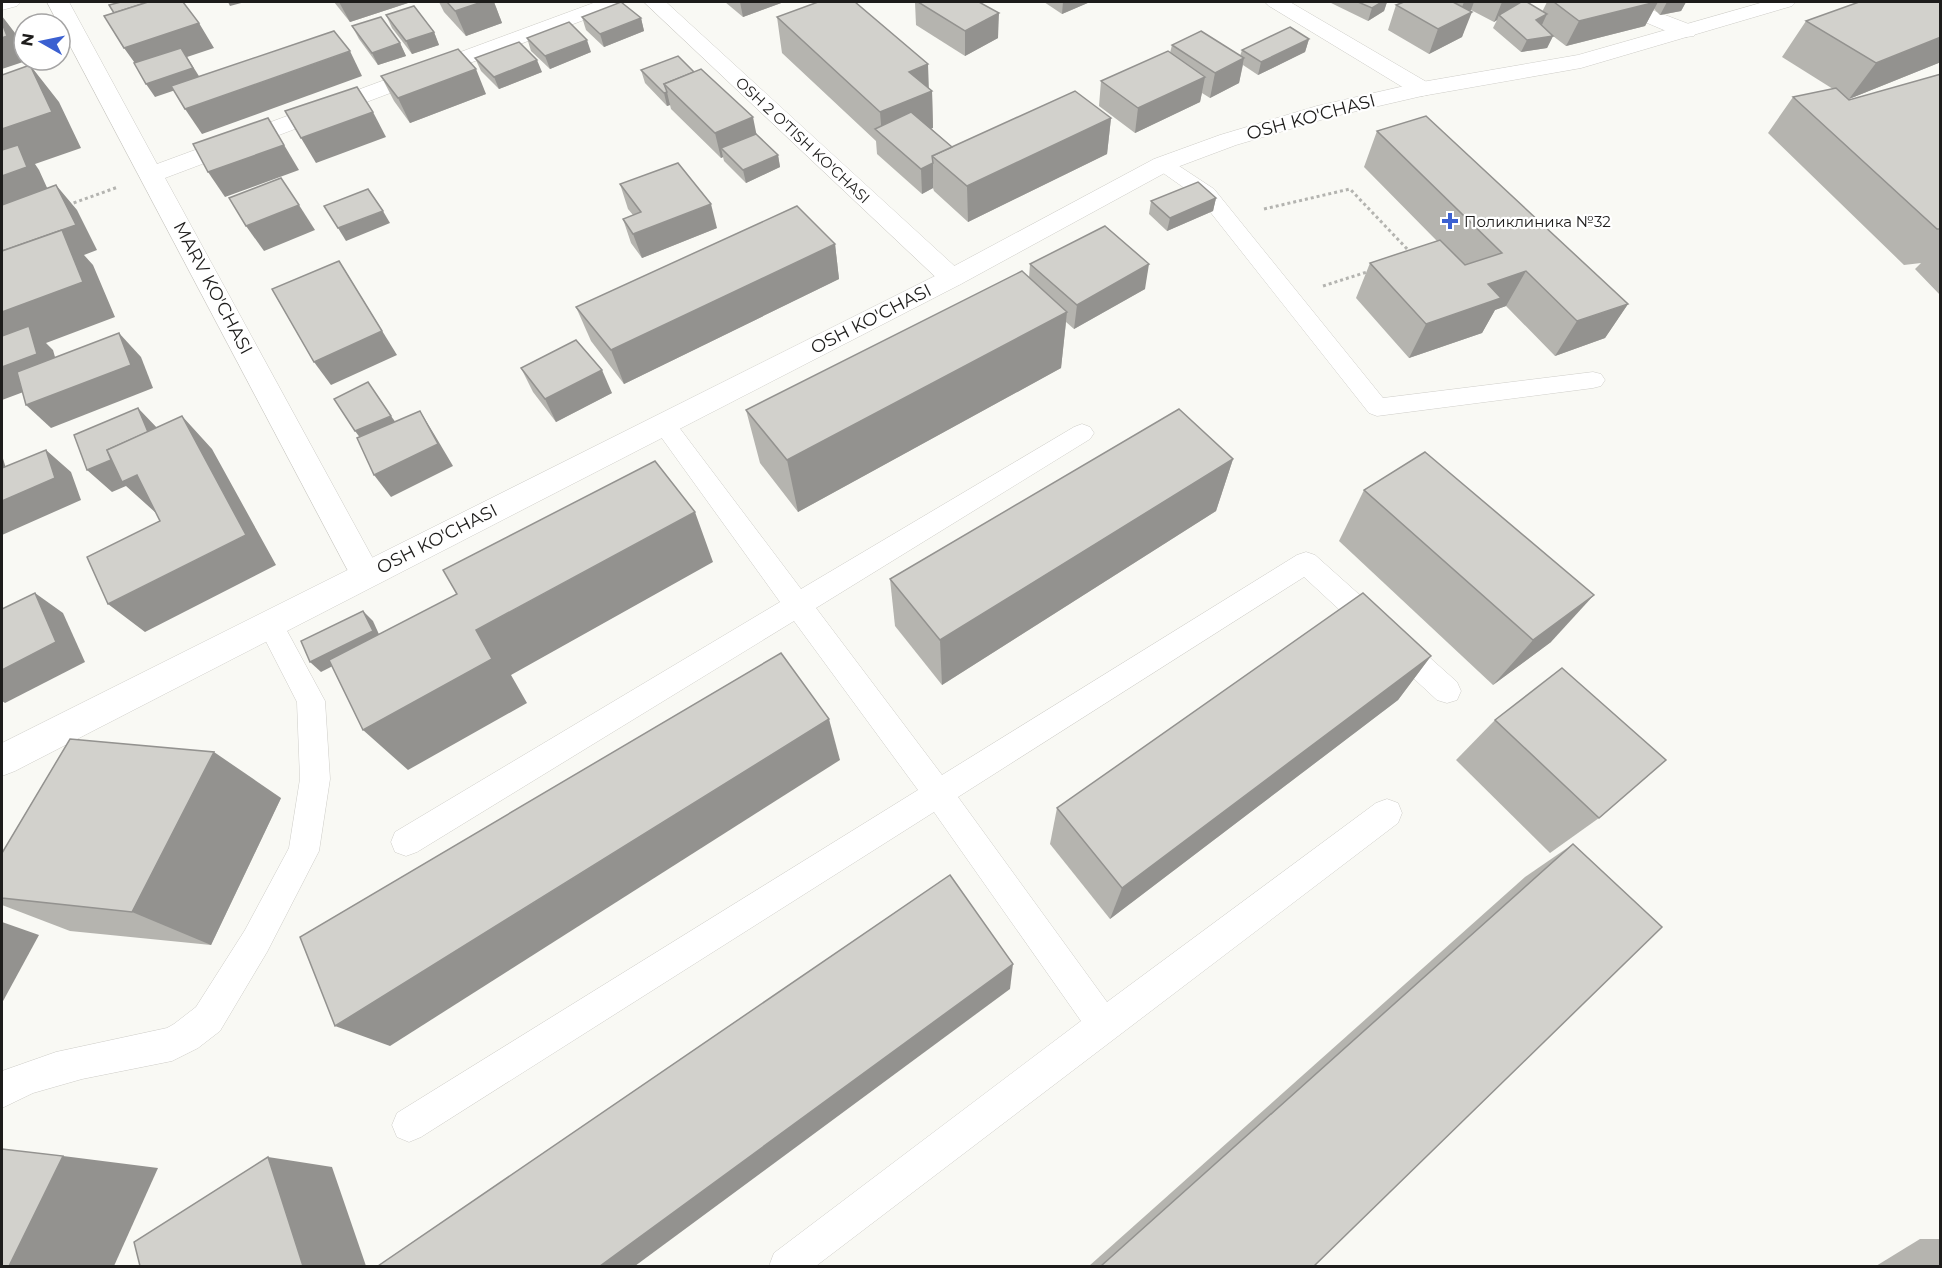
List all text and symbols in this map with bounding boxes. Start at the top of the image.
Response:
north arrow [12,12,72,72]
text: N [17,32,38,48]
street label: OSH 2 O'TISH KO'CHASI [732,73,874,207]
street label: OSH KO'CHASI [1244,89,1378,145]
marker: Поликлиника №32 [1441,212,1459,230]
place label: Поликлиника №32 [1464,212,1611,231]
street label: MARV KO'CHASI [169,218,257,358]
street label: OSH KO'CHASI [807,279,935,359]
street label: OSH KO'CHASI [373,499,501,579]

